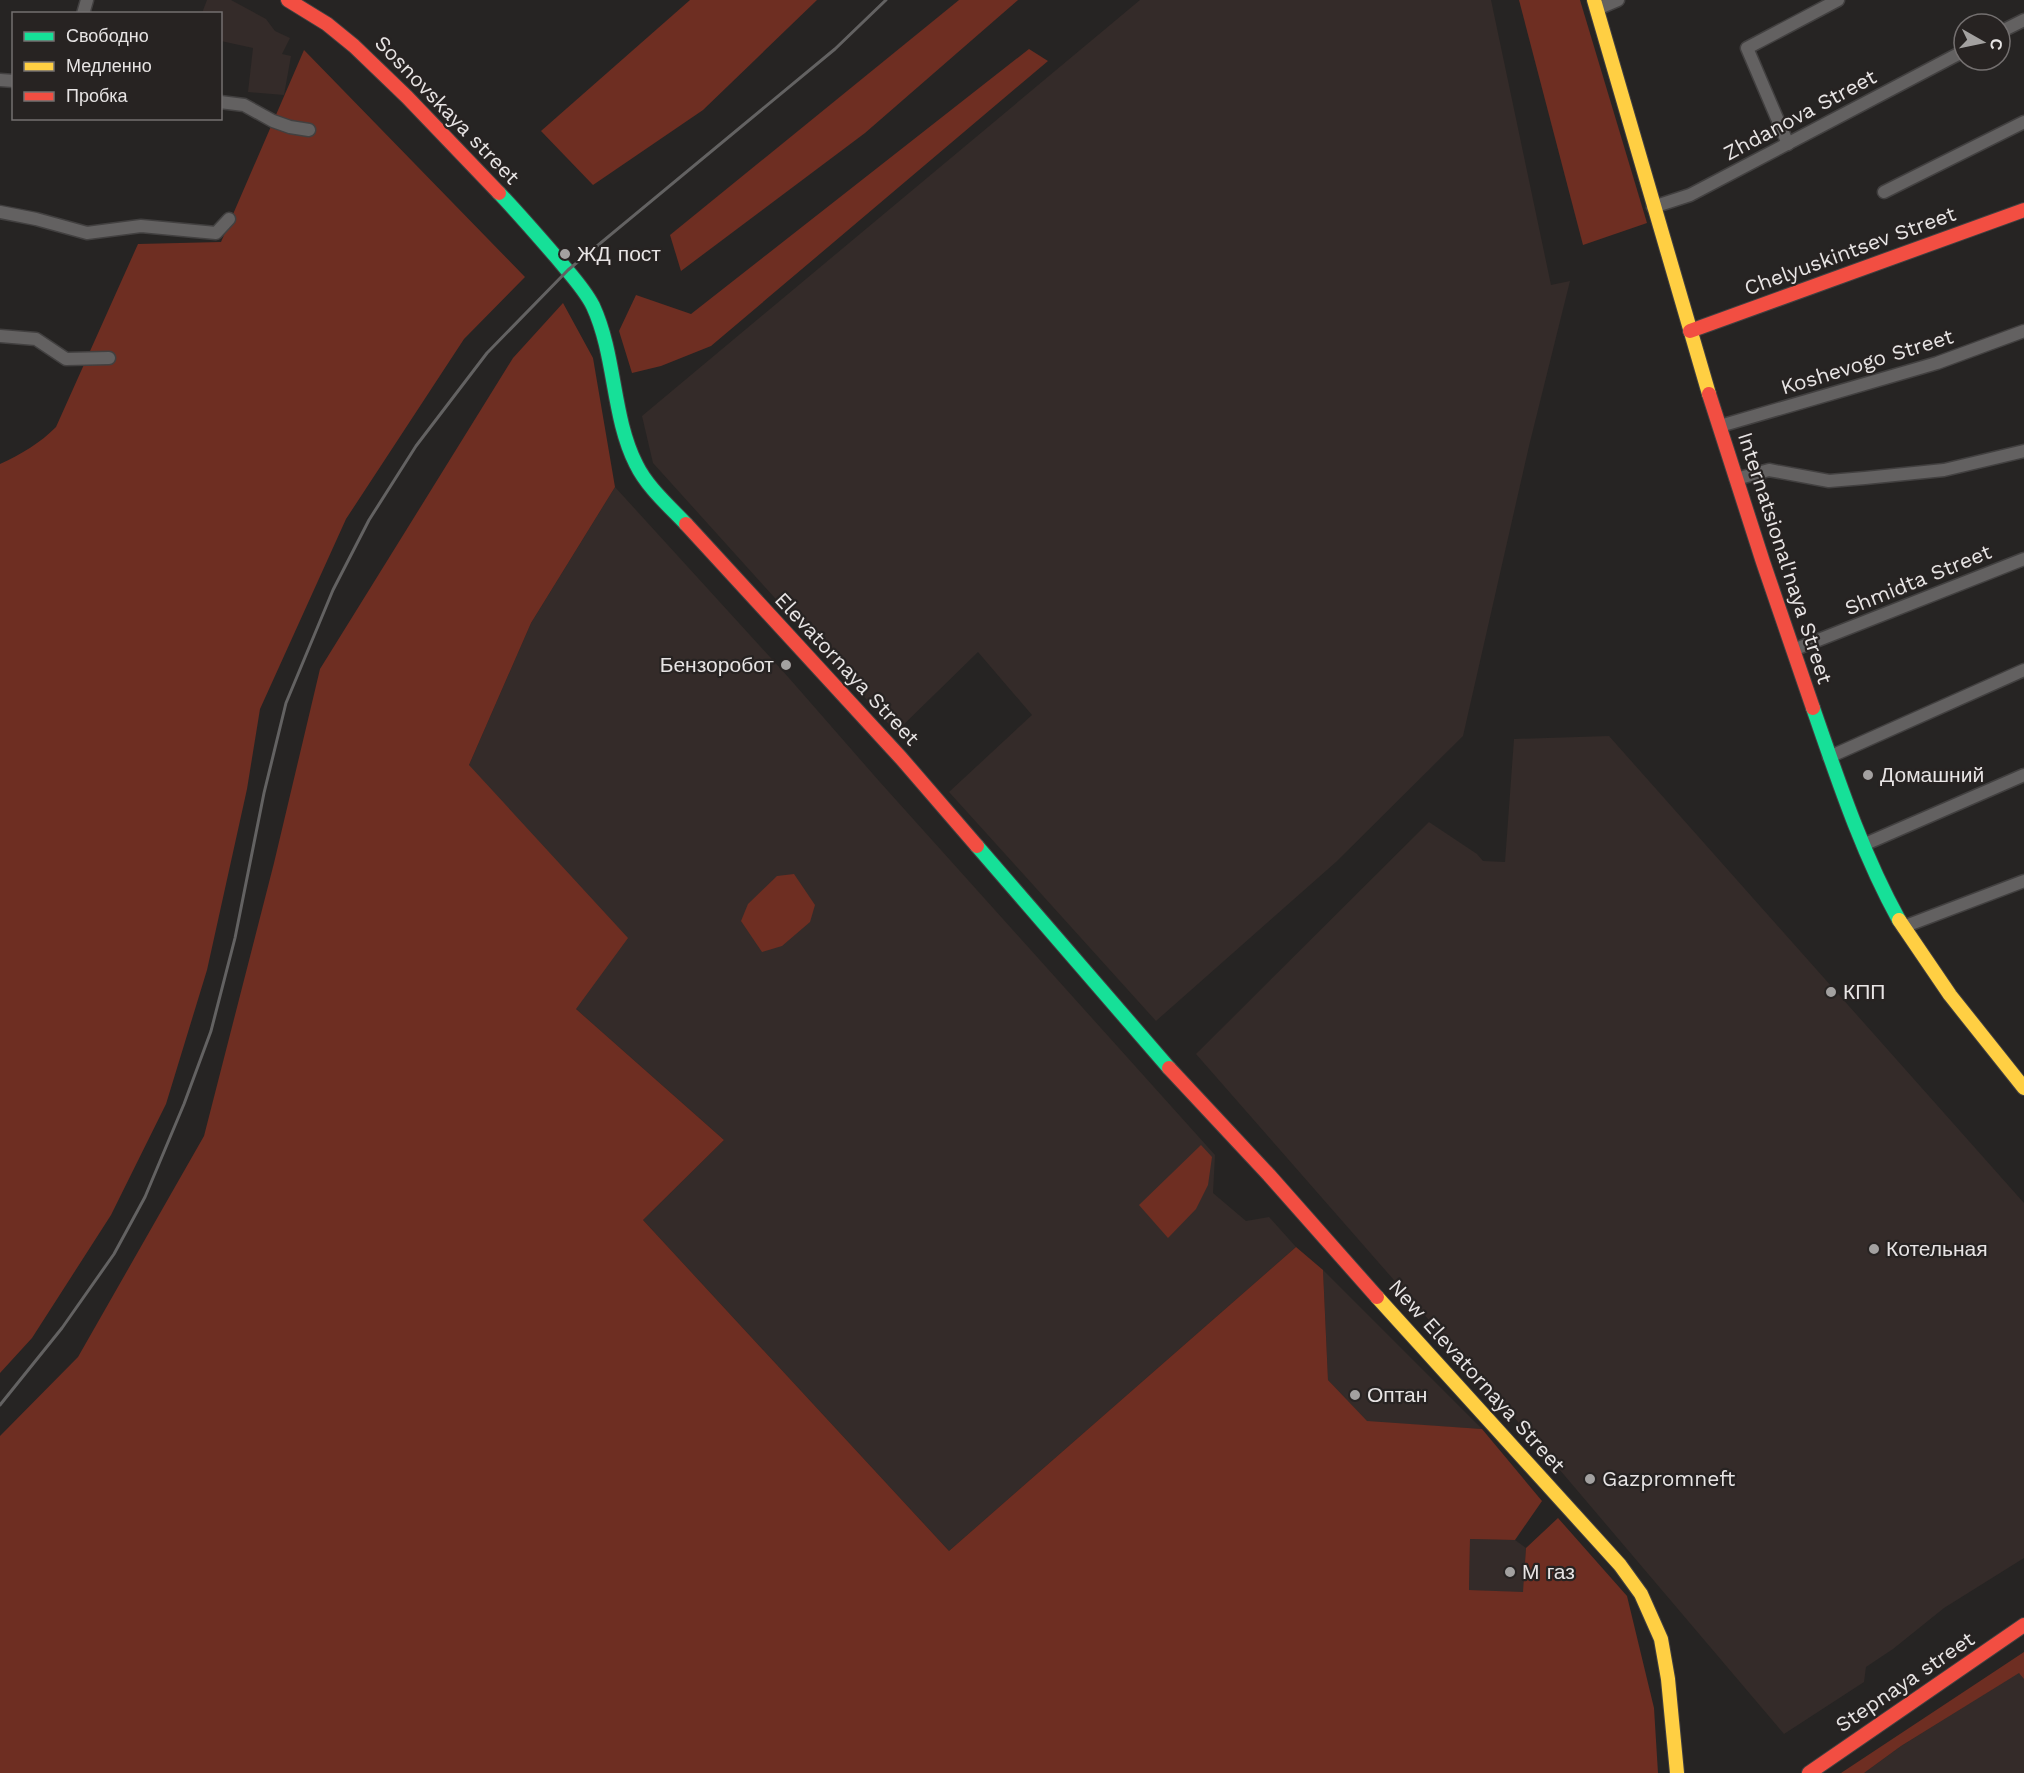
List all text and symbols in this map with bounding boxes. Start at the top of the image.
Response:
legend [12,12,222,120]
north arrow [1952,12,2012,72]
text: Свободно [66,25,149,46]
street label: Sosnovskaya street [370,30,525,189]
text: С [1986,37,2007,52]
text: Медленно [66,55,152,76]
street label: Zhdanova Street [1719,64,1881,165]
text: Пробка [66,85,129,106]
street label: Chelyuskintsev Street [1741,201,1959,300]
place label: ЖД пост [577,241,661,266]
marker: ЖД пост [558,247,572,261]
street label: Koshevogo Street [1778,323,1956,400]
street label: Internatsional'naya Street [1733,429,1838,687]
street label: Shmidta Street [1841,539,1995,620]
street label: Elevatornaya Street [770,587,925,751]
place label: Бензоробот [660,652,774,677]
marker: Бензоробот [779,658,793,672]
place label: Домашний [1880,762,1984,787]
marker: Домашний [1861,768,1875,782]
place label: КПП [1843,979,1885,1004]
marker: КПП [1824,985,1838,999]
place label: Котельная [1886,1236,1988,1261]
marker: Котельная [1867,1242,1881,1256]
street label: New Elevatornaya Street [1384,1274,1571,1478]
place label: Оптан [1367,1382,1427,1407]
marker: Оптан [1348,1388,1362,1402]
place label: Gazpromneft [1602,1466,1736,1491]
marker: Gazpromneft [1583,1472,1597,1486]
place label: М газ [1522,1559,1575,1584]
marker: М газ [1503,1565,1517,1579]
street label: Stepnaya street [1831,1626,1979,1737]

